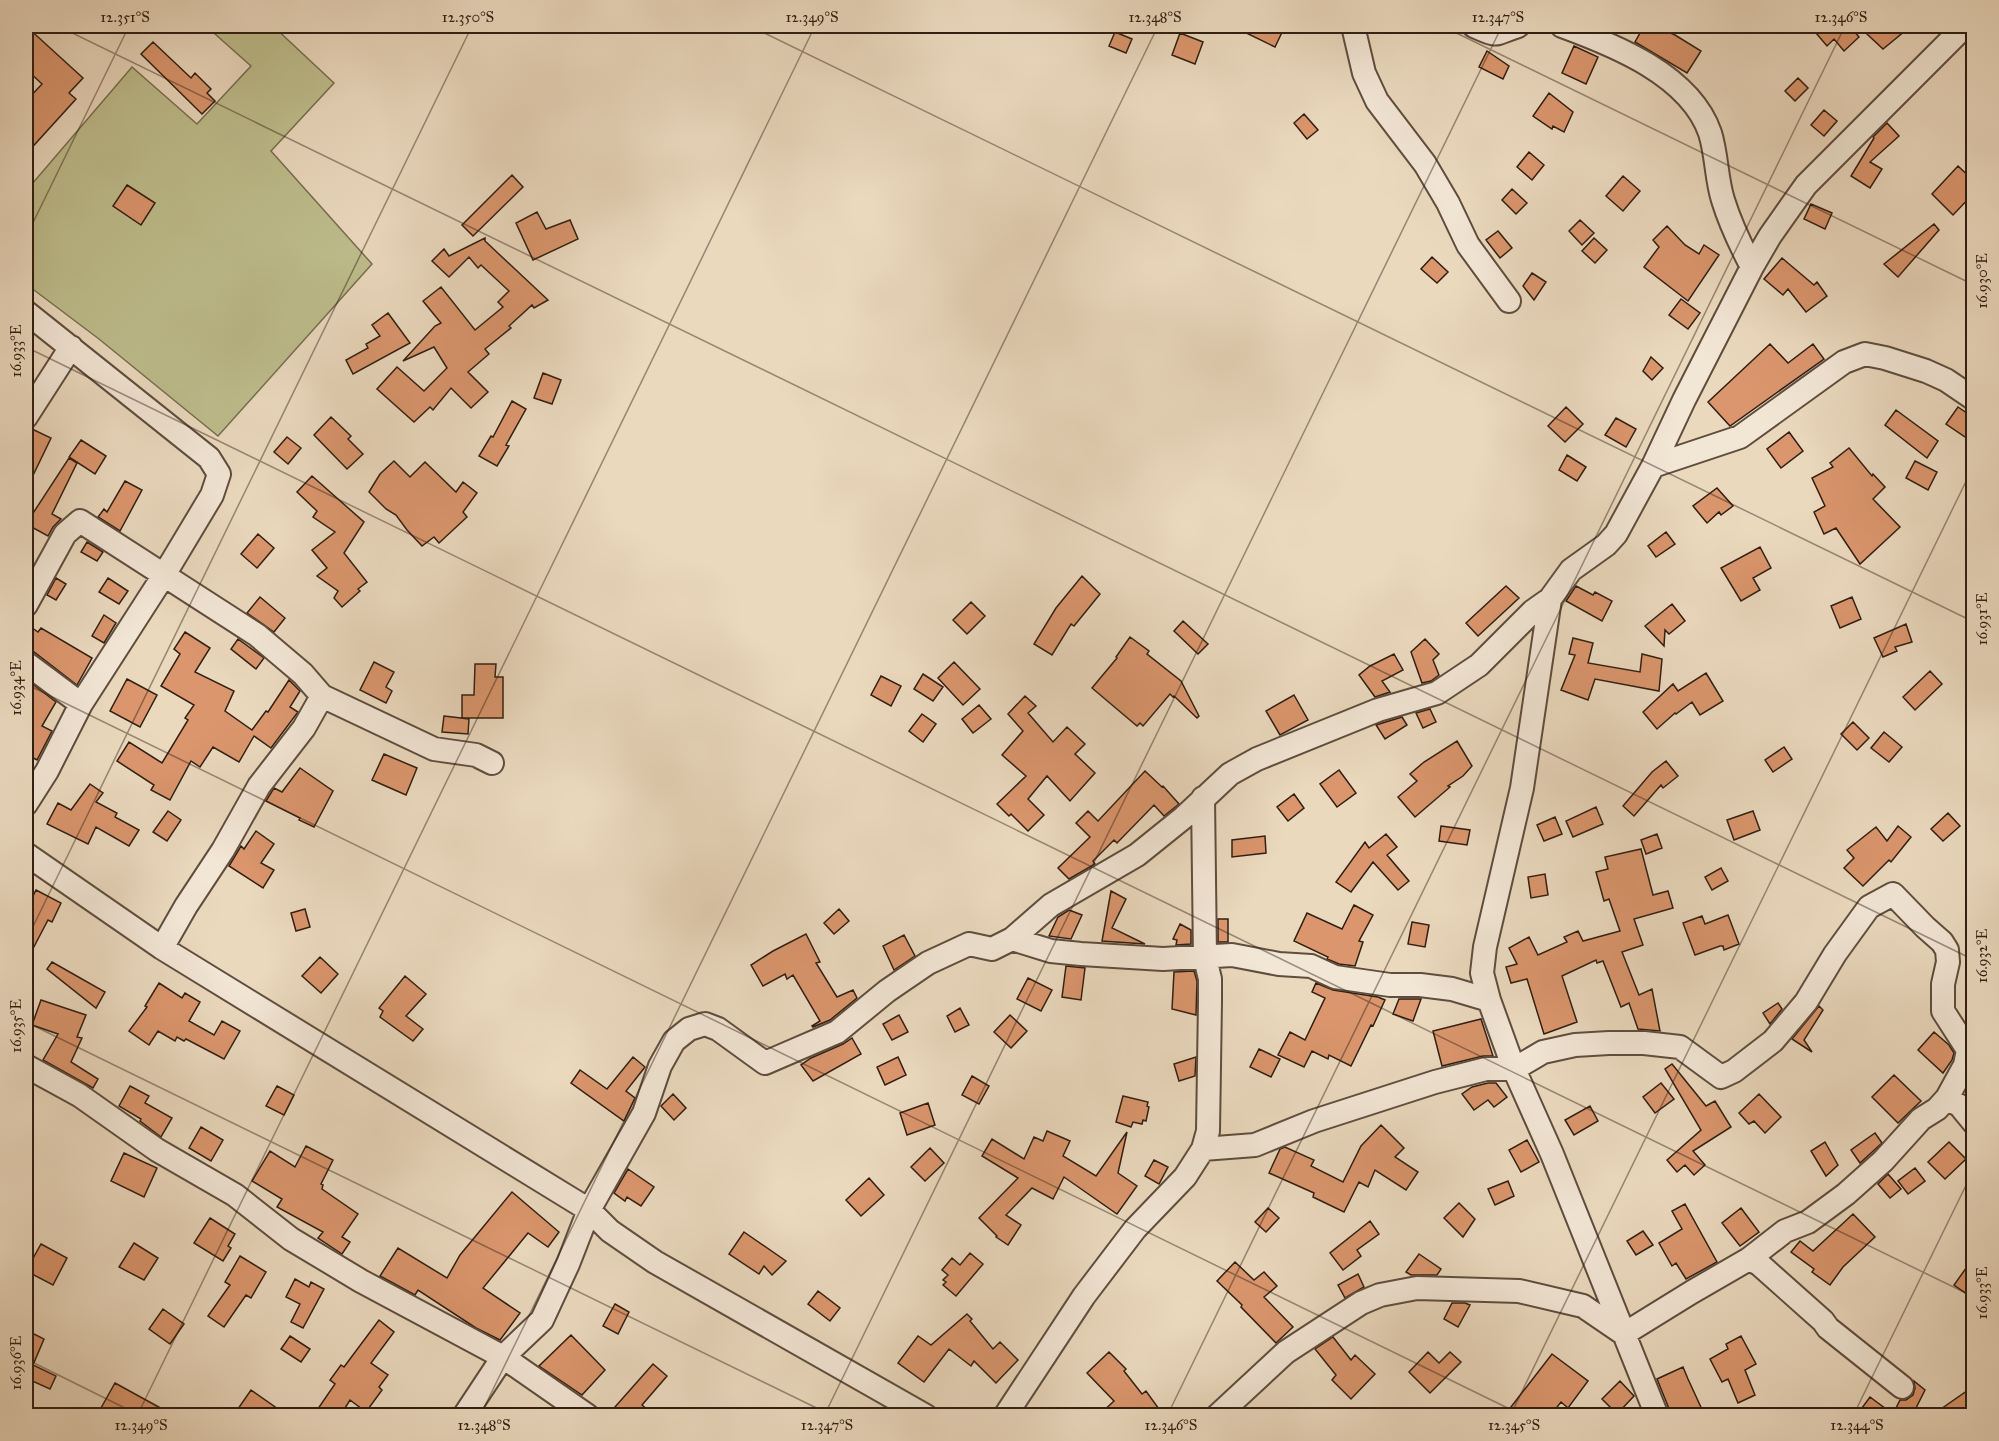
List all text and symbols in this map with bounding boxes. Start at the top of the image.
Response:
text: 12.351°S [100,8,150,26]
text: 12.350°S [442,8,494,26]
text: 12.349°S [785,8,839,26]
text: 12.348°S [1128,8,1182,26]
text: 12.347°S [1472,8,1524,26]
text: 12.346°S [1815,8,1867,26]
text: 16.930°E [1973,253,1991,309]
text: 16.933°E [7,324,25,377]
text: 16.931°E [1973,592,1991,645]
text: 16.934°E [7,660,25,716]
text: 16.932°E [1973,929,1991,983]
text: 16.935°E [7,999,25,1053]
text: 16.933°E [1973,1266,1991,1319]
text: 16.936°E [7,1335,25,1390]
text: 12.349°S [114,1416,168,1434]
text: 12.348°S [457,1416,511,1434]
text: 12.347°S [801,1416,853,1434]
text: 12.346°S [1145,1416,1197,1434]
text: 12.345°S [1488,1416,1540,1434]
text: 12.344°S [1830,1416,1884,1434]

